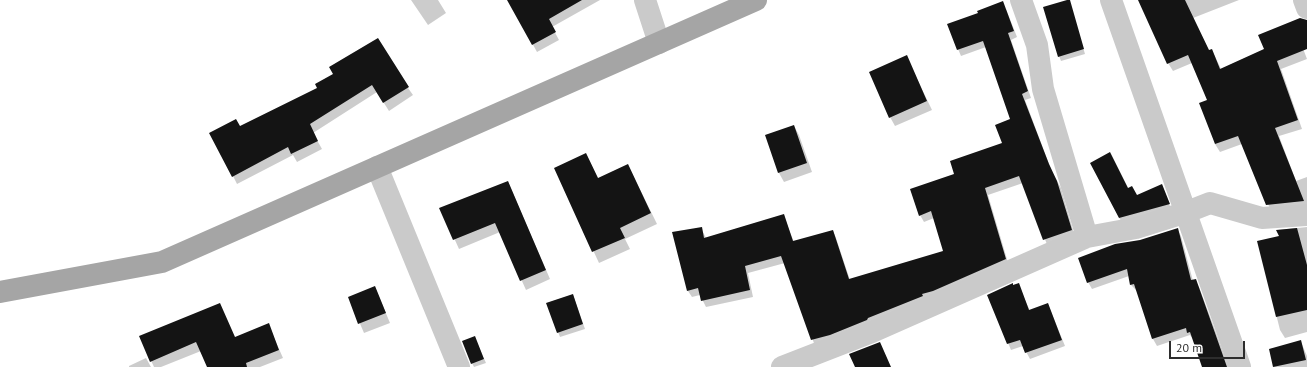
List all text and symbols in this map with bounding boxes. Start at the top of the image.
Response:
scale bar [1171,333,1247,359]
text: 20 m [1176,340,1202,355]

